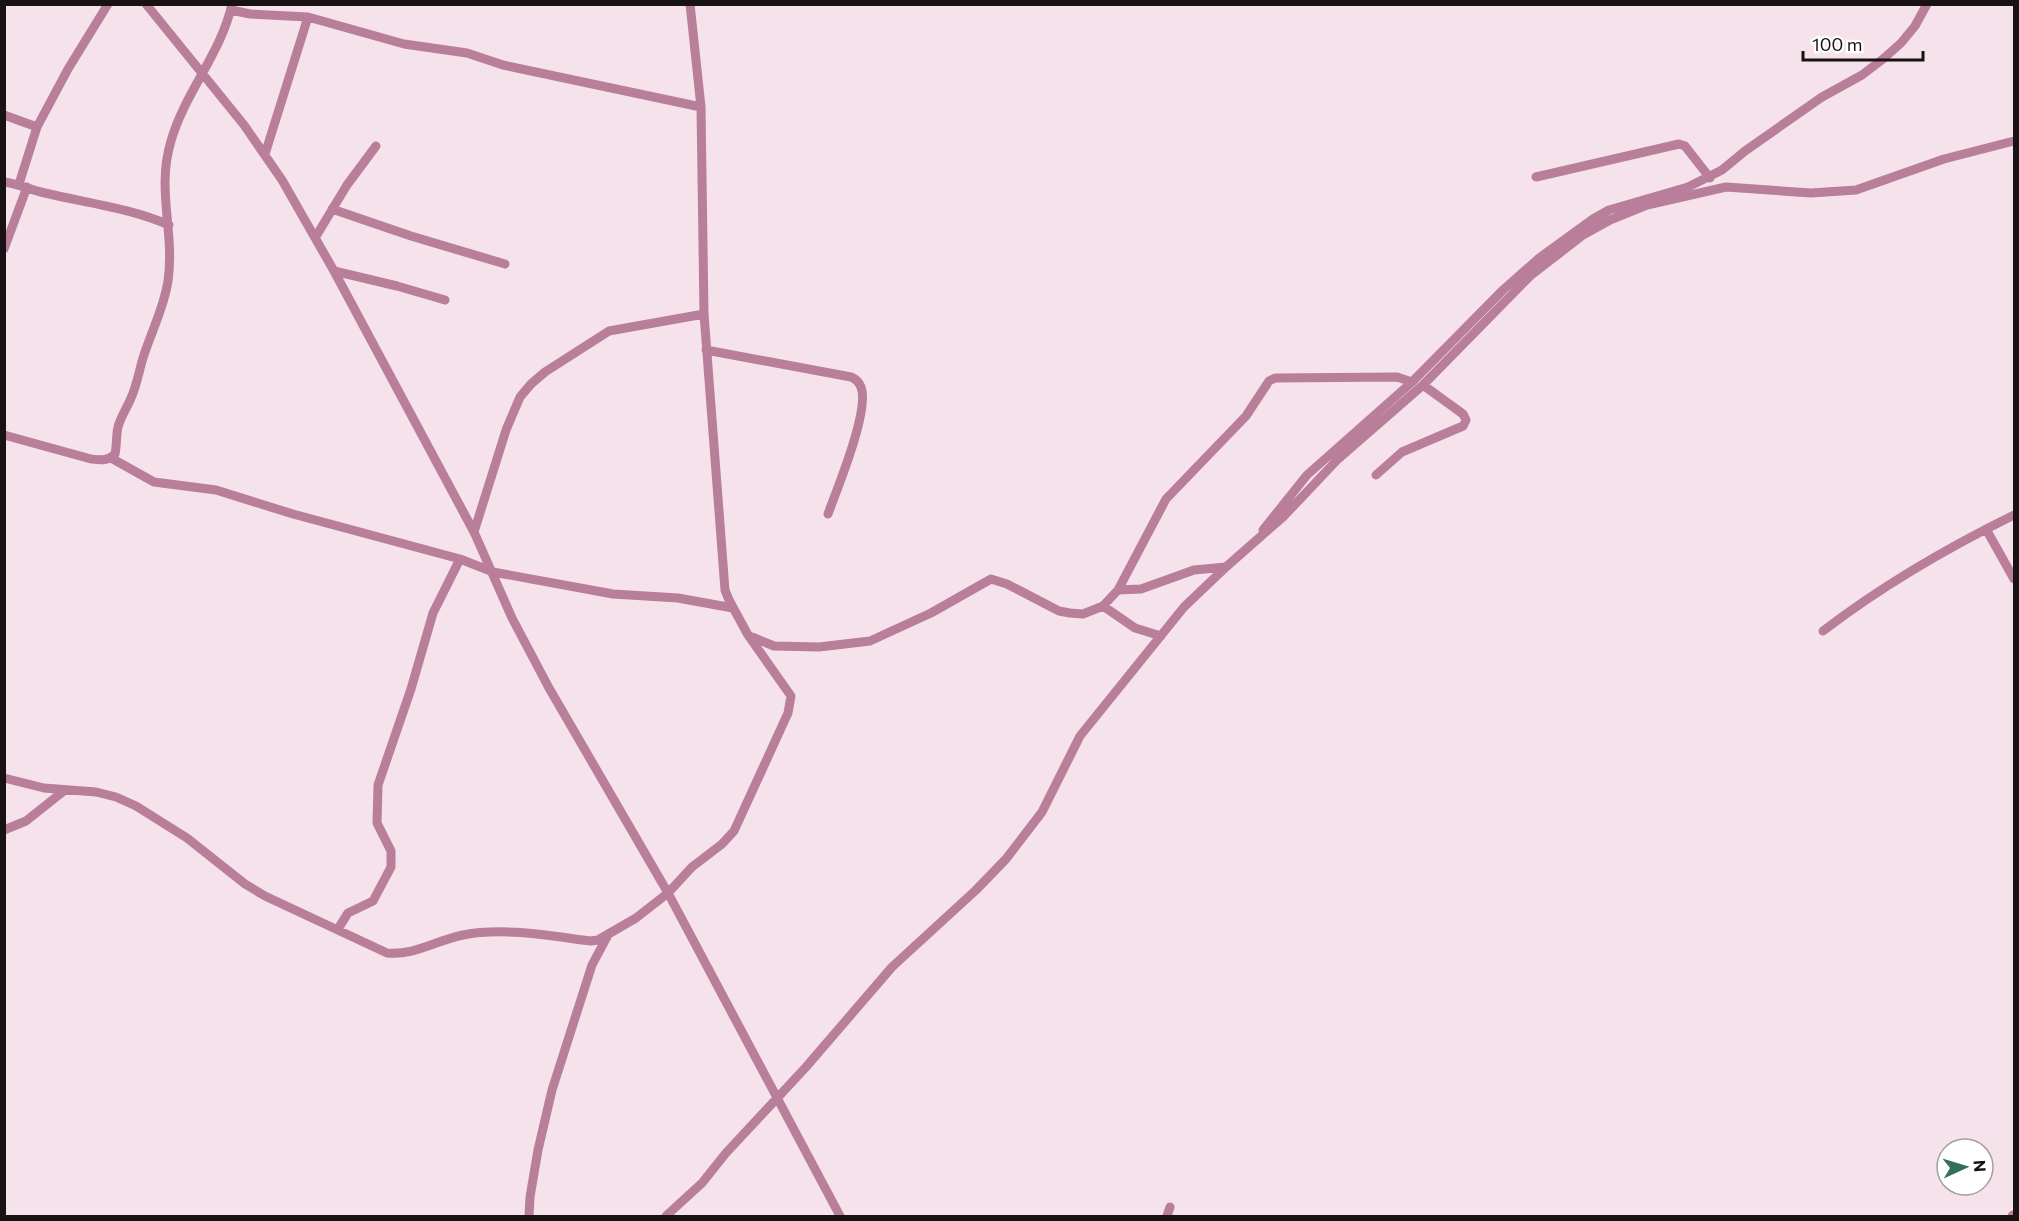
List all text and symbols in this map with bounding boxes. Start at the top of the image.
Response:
scale bar [1803,24,1923,62]
text: 100 m [1812,33,1862,55]
north arrow [1935,1137,1995,1197]
text: N [1971,1159,1990,1173]

